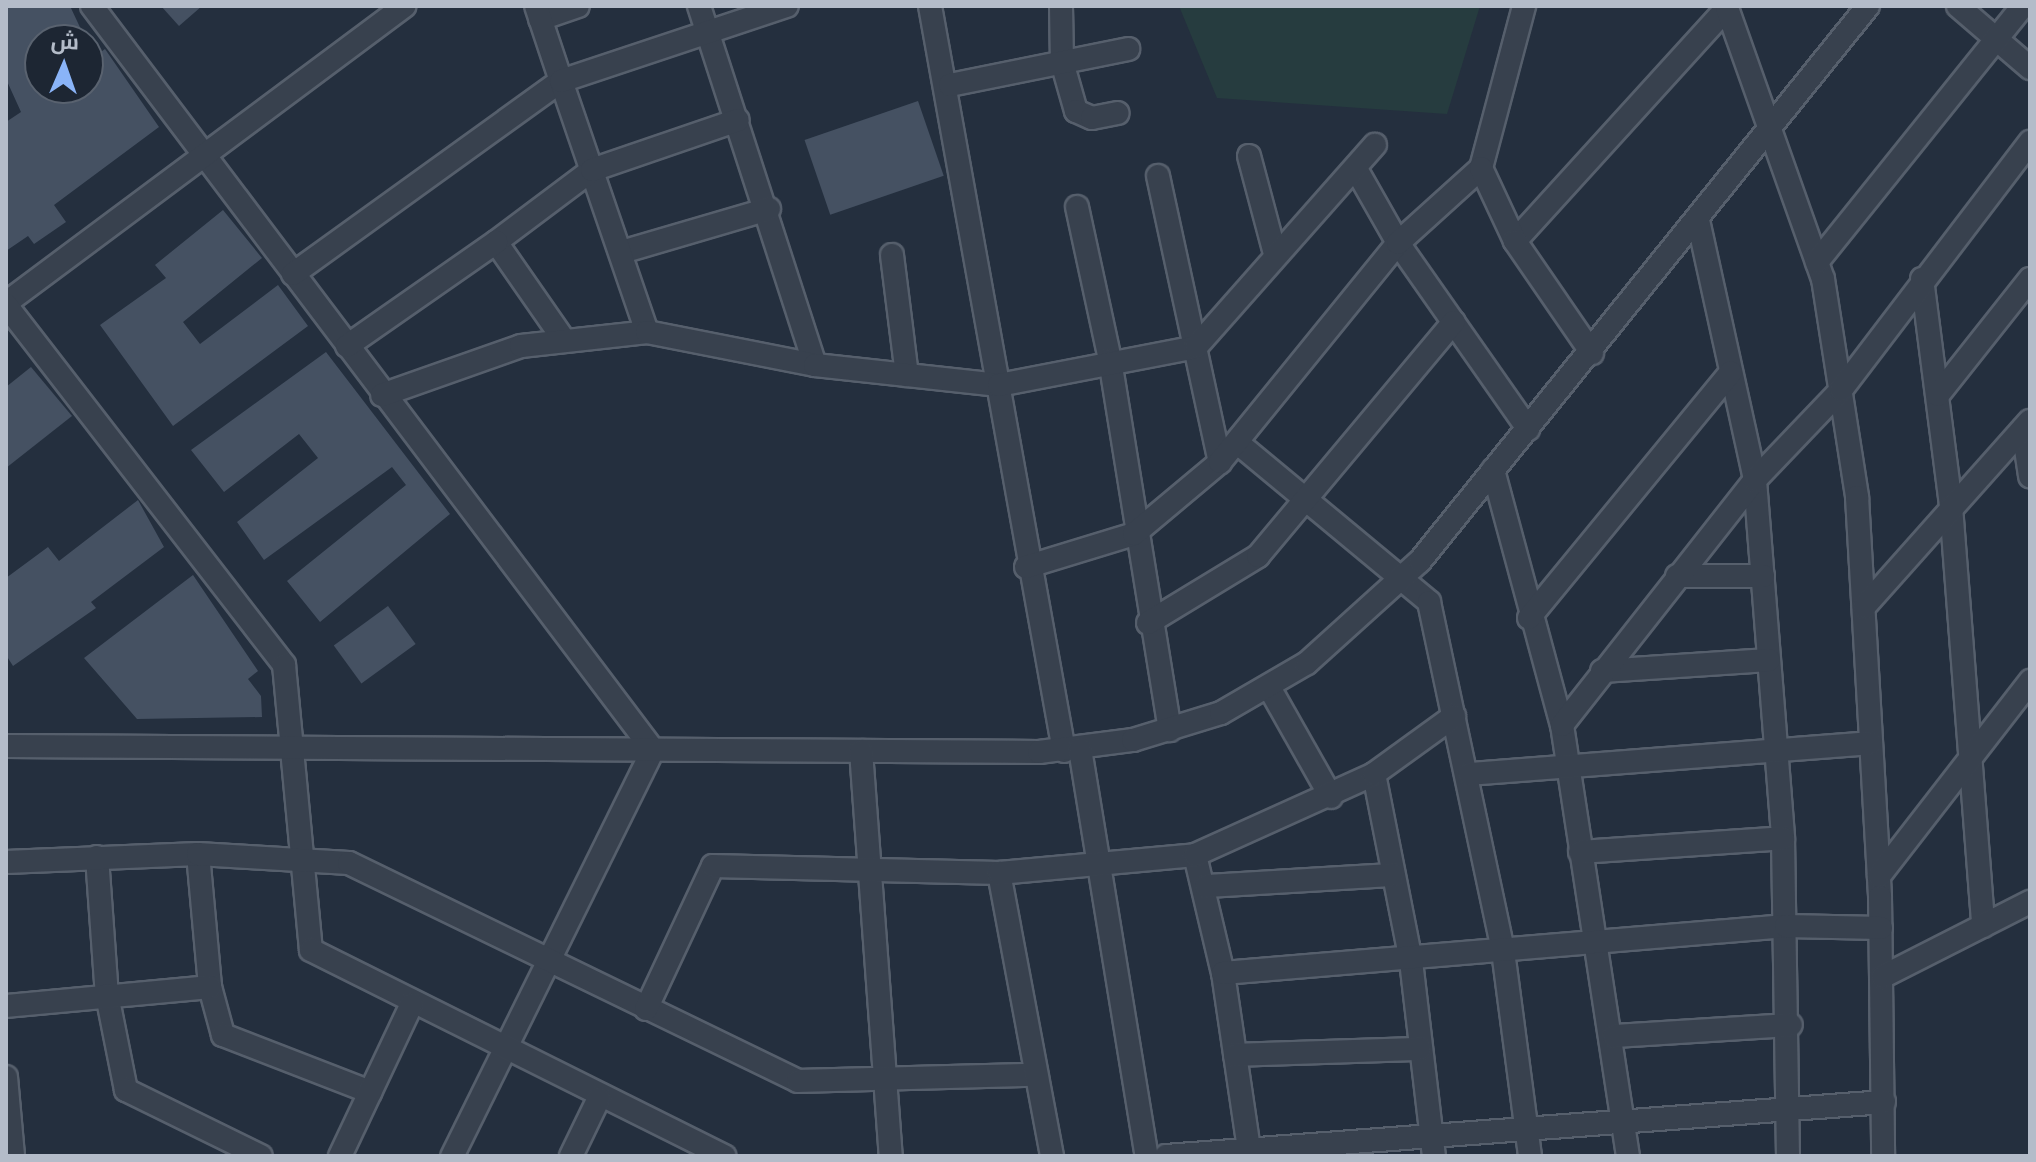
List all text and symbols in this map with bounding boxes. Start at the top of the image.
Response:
north arrow [24,24,104,104]
text: ش [50,28,79,55]

